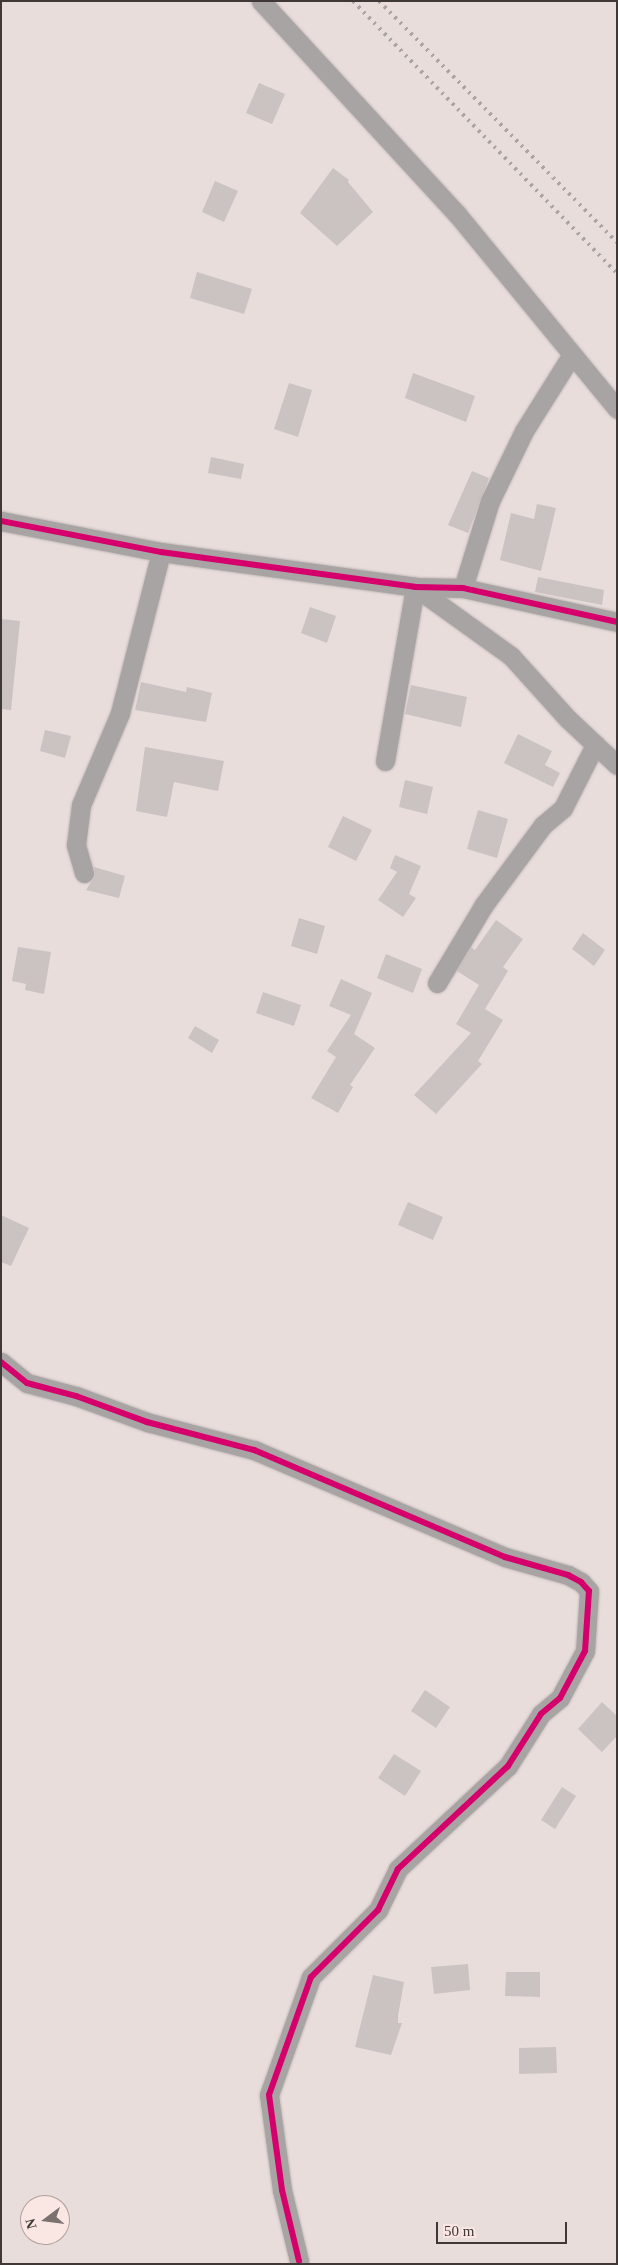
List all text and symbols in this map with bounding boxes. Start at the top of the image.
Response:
north arrow [20,2195,70,2245]
scale bar [438,2212,569,2244]
text: N [22,2217,40,2231]
text: 50 m [444,2223,474,2239]

